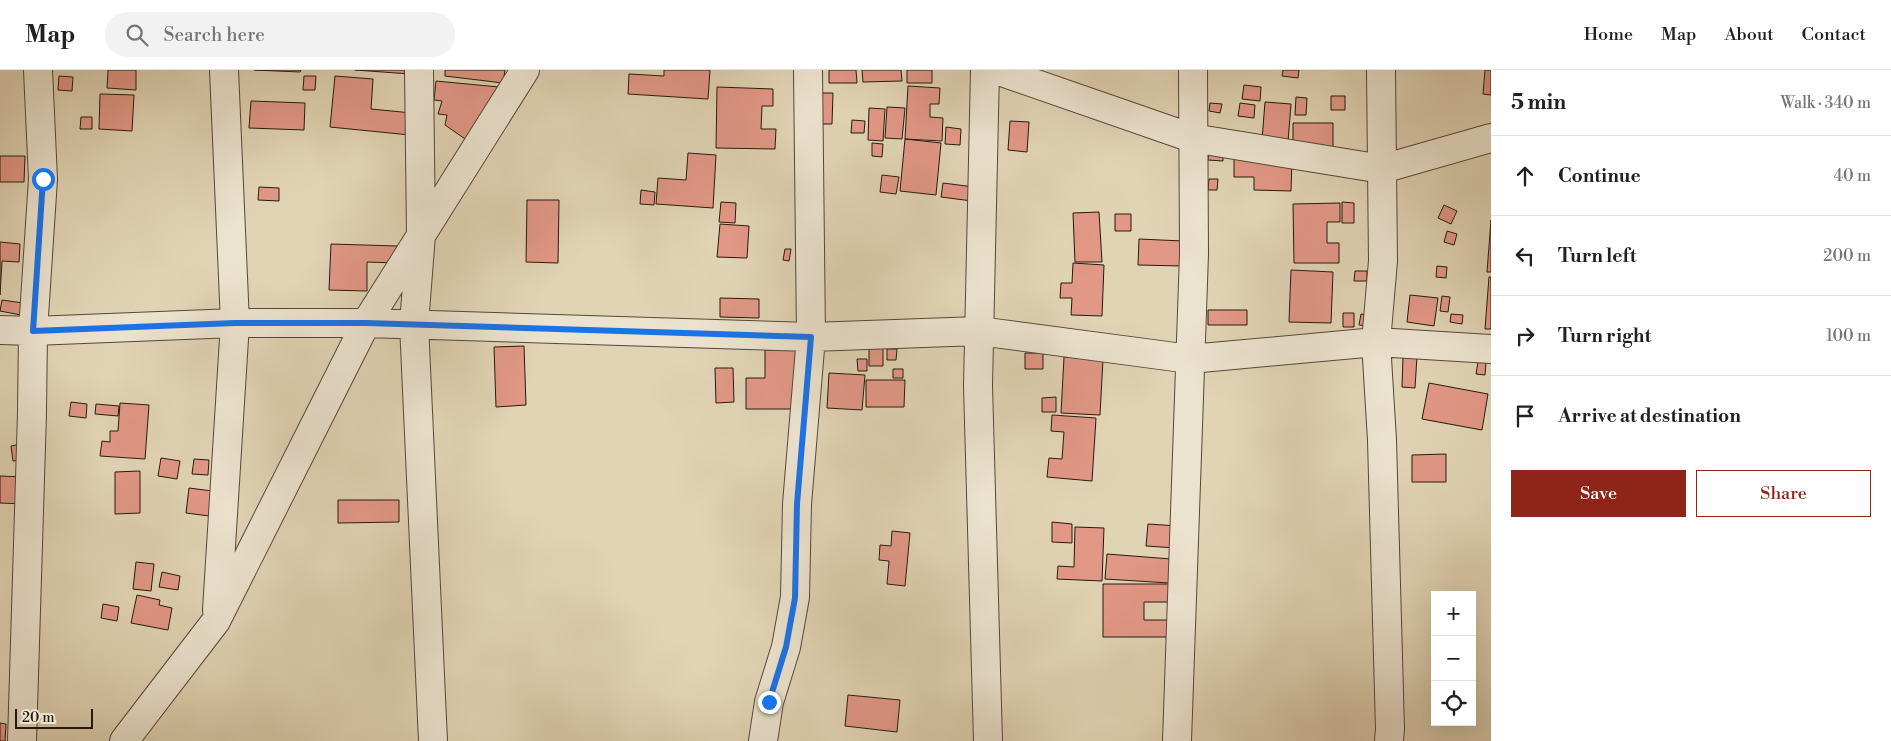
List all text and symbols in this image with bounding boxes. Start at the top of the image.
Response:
search box [105,12,455,57]
text: Map [25,20,75,50]
icon: search [123,21,151,49]
text: Search here [163,23,265,47]
text: Home [1584,23,1633,46]
text: Map [1661,23,1697,46]
text: About [1725,23,1774,46]
text: Contact [1802,23,1866,46]
text: 5 min [1511,90,1566,116]
text: Walk · 340 m [1781,93,1871,113]
icon: ahead [1511,162,1539,190]
text: Continue [1558,164,1641,188]
text: 40 m [1834,166,1871,186]
route start [32,168,55,191]
icon: left [1511,242,1539,270]
text: Turn left [1558,244,1637,268]
text: 200 m [1823,246,1871,266]
icon: right [1511,322,1539,350]
text: Turn right [1558,324,1651,348]
text: 100 m [1826,326,1871,346]
icon: arrive [1511,402,1539,430]
text: Arrive at destination [1558,404,1741,428]
button: Save [1511,470,1686,517]
button: Share [1696,470,1871,517]
map controls [1431,591,1476,726]
button: + [1431,591,1476,636]
button: − [1431,636,1476,681]
button: locate [1431,681,1476,726]
route end [758,691,781,714]
scale bar [15,706,92,729]
text: 20 m [22,709,54,727]

